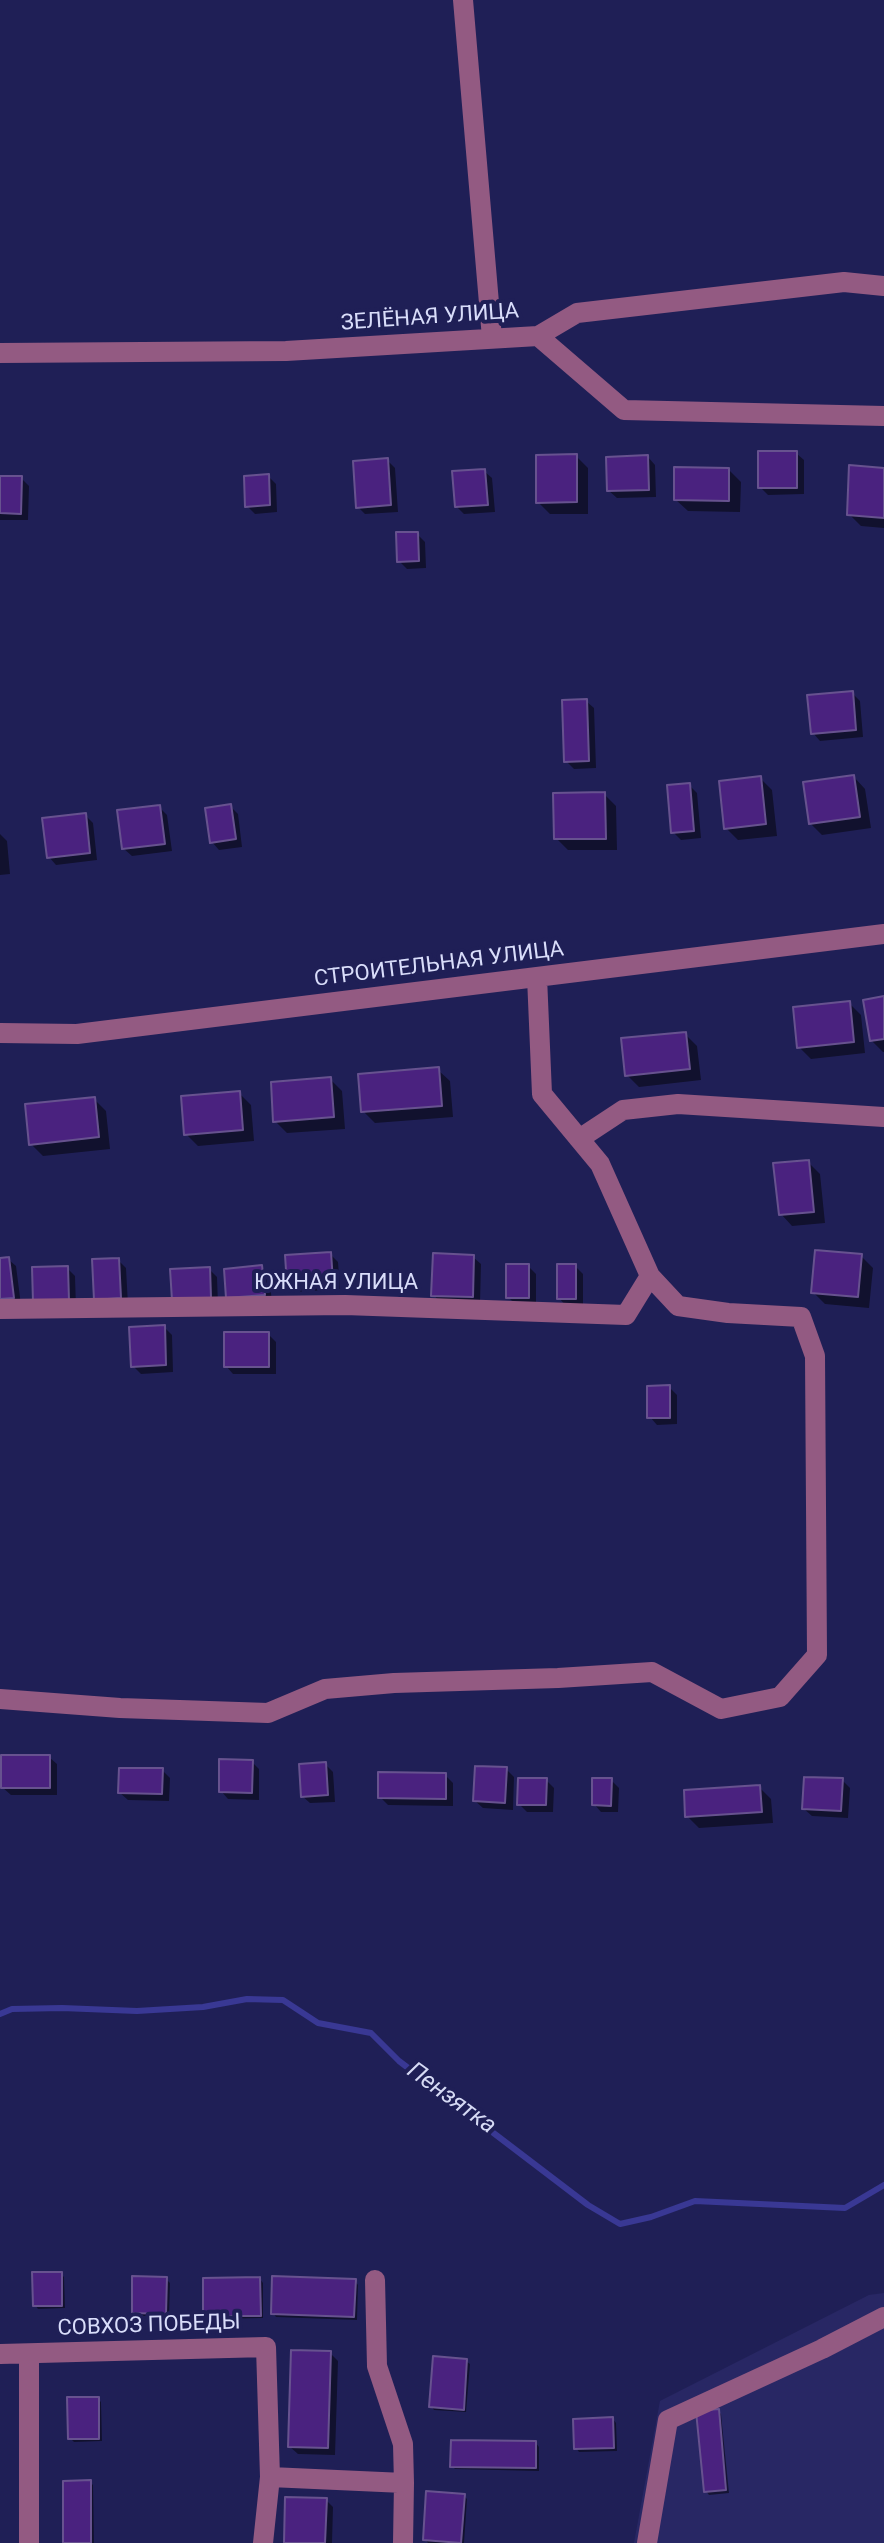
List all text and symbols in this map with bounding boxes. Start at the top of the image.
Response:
street label: ЗЕЛЁНАЯ УЛИЦА [340,299,520,337]
street label: СТРОИТЕЛЬНАЯ УЛИЦА [313,937,565,993]
street label: ЮЖНАЯ УЛИЦА [254,1270,418,1296]
water label: Пензятка [401,2057,501,2141]
street label: СОВХОЗ ПОБЕДЫ [57,2310,241,2342]

